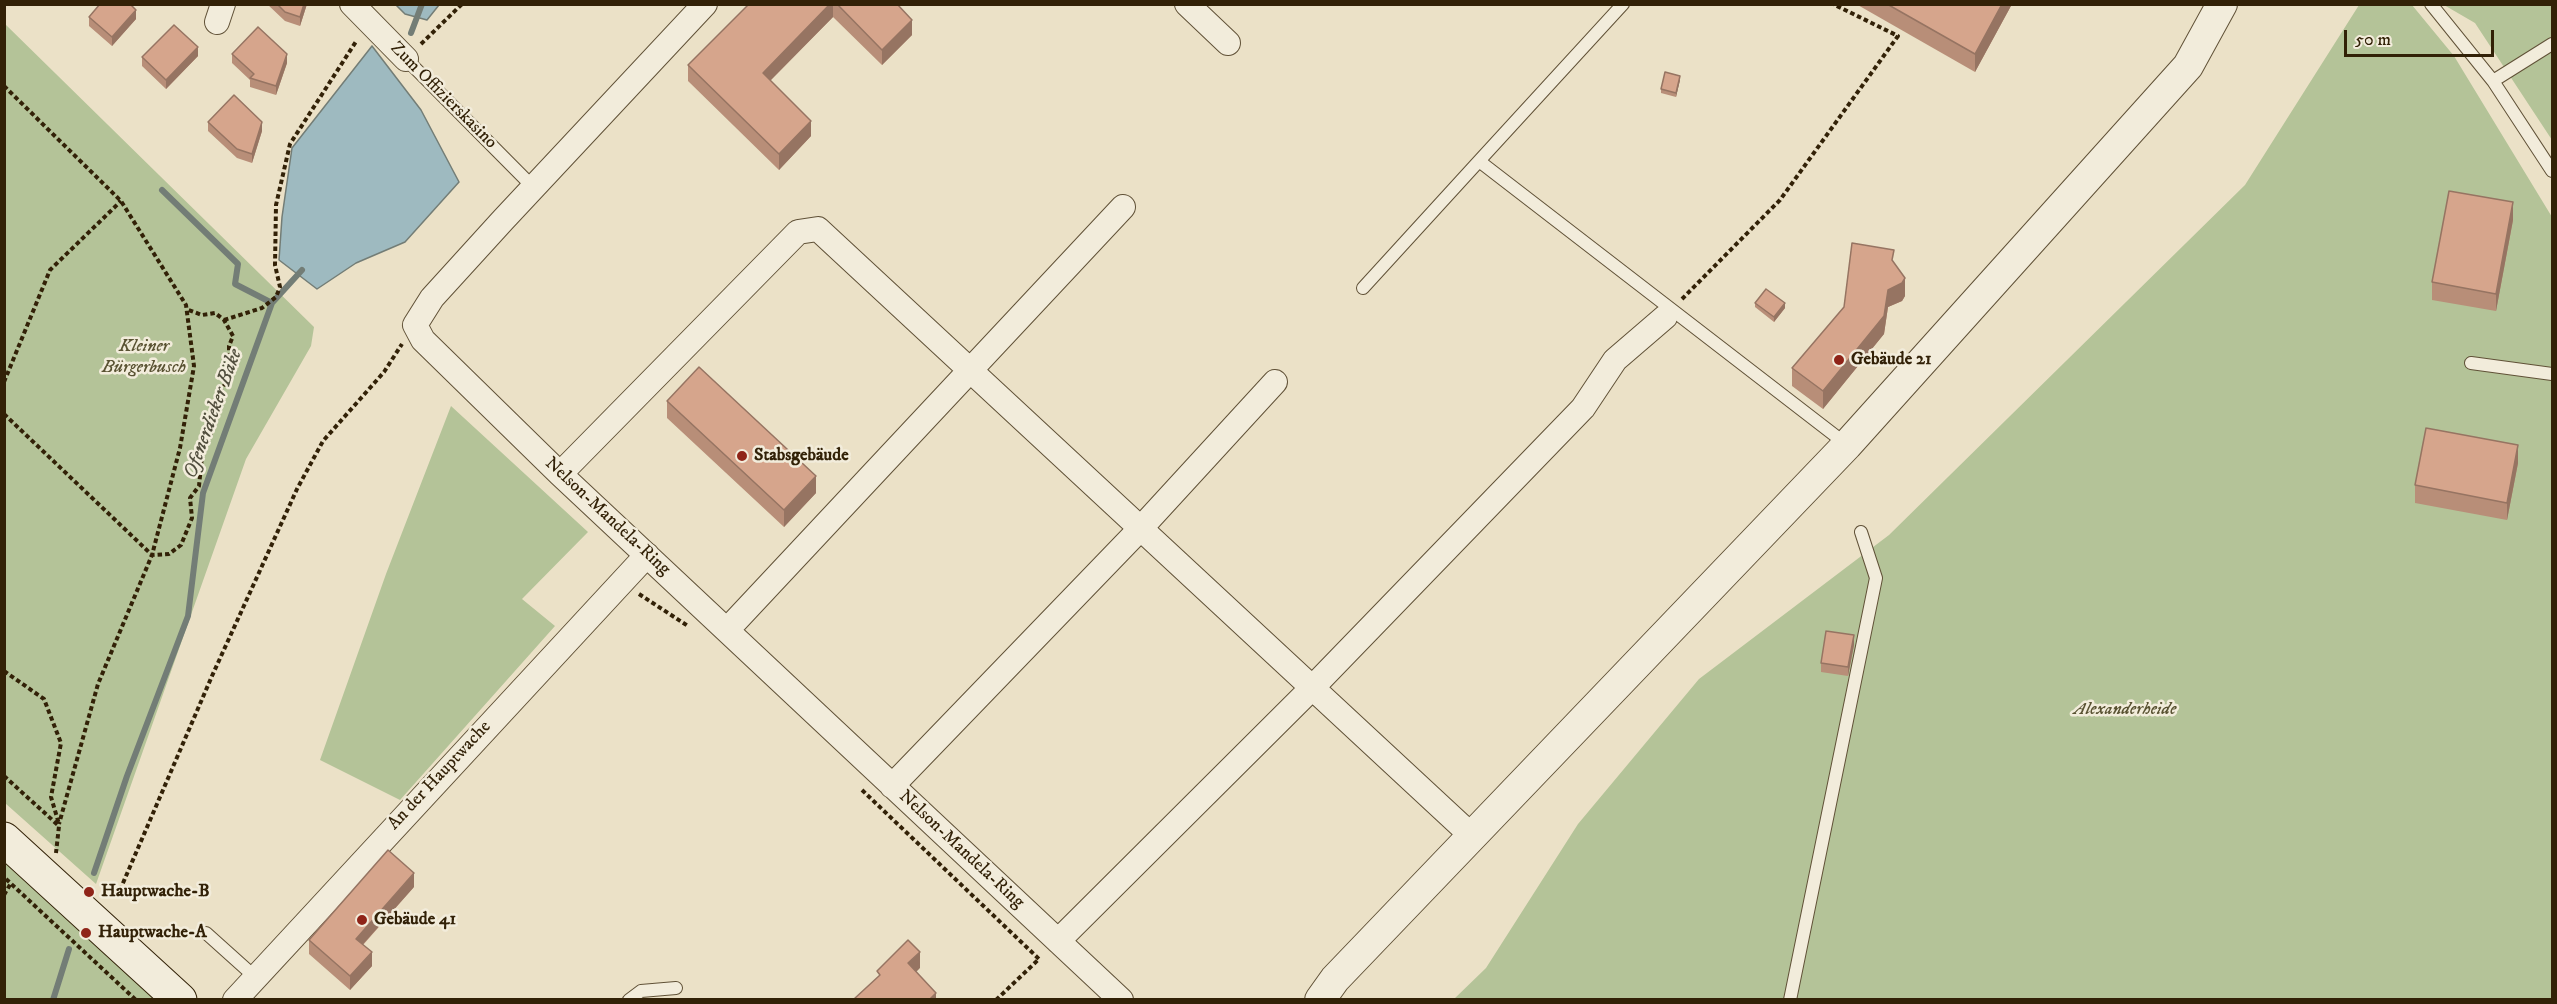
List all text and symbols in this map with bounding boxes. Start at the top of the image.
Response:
scale bar [2347,18,2497,56]
text: 50 m [2355,29,2391,51]
street label: Zum Offizierskasino [385,38,501,154]
park label: Kleiner Bürgerbusch [102,336,186,378]
water label: Ofenerdieker Bäke [179,346,249,482]
place label: Gebäude 21 [1851,349,1932,371]
marker: Gebäude 21 [1832,353,1846,367]
place label: Stabsgebäude [754,445,849,467]
marker: Stabsgebäude [735,449,749,463]
street label: Nelson-Mandela-Ring [540,453,674,581]
park label: Alexanderheide [2074,699,2176,721]
street label: An der Hauptwache [384,717,496,835]
street label: Nelson-Mandela-Ring [894,786,1028,914]
place label: Hauptwache-B [101,881,210,903]
marker: Hauptwache-B [82,885,96,899]
place label: Gebäude 41 [374,909,456,931]
marker: Gebäude 41 [355,913,369,927]
place label: Hauptwache-A [98,922,207,944]
marker: Hauptwache-A [79,926,93,940]

